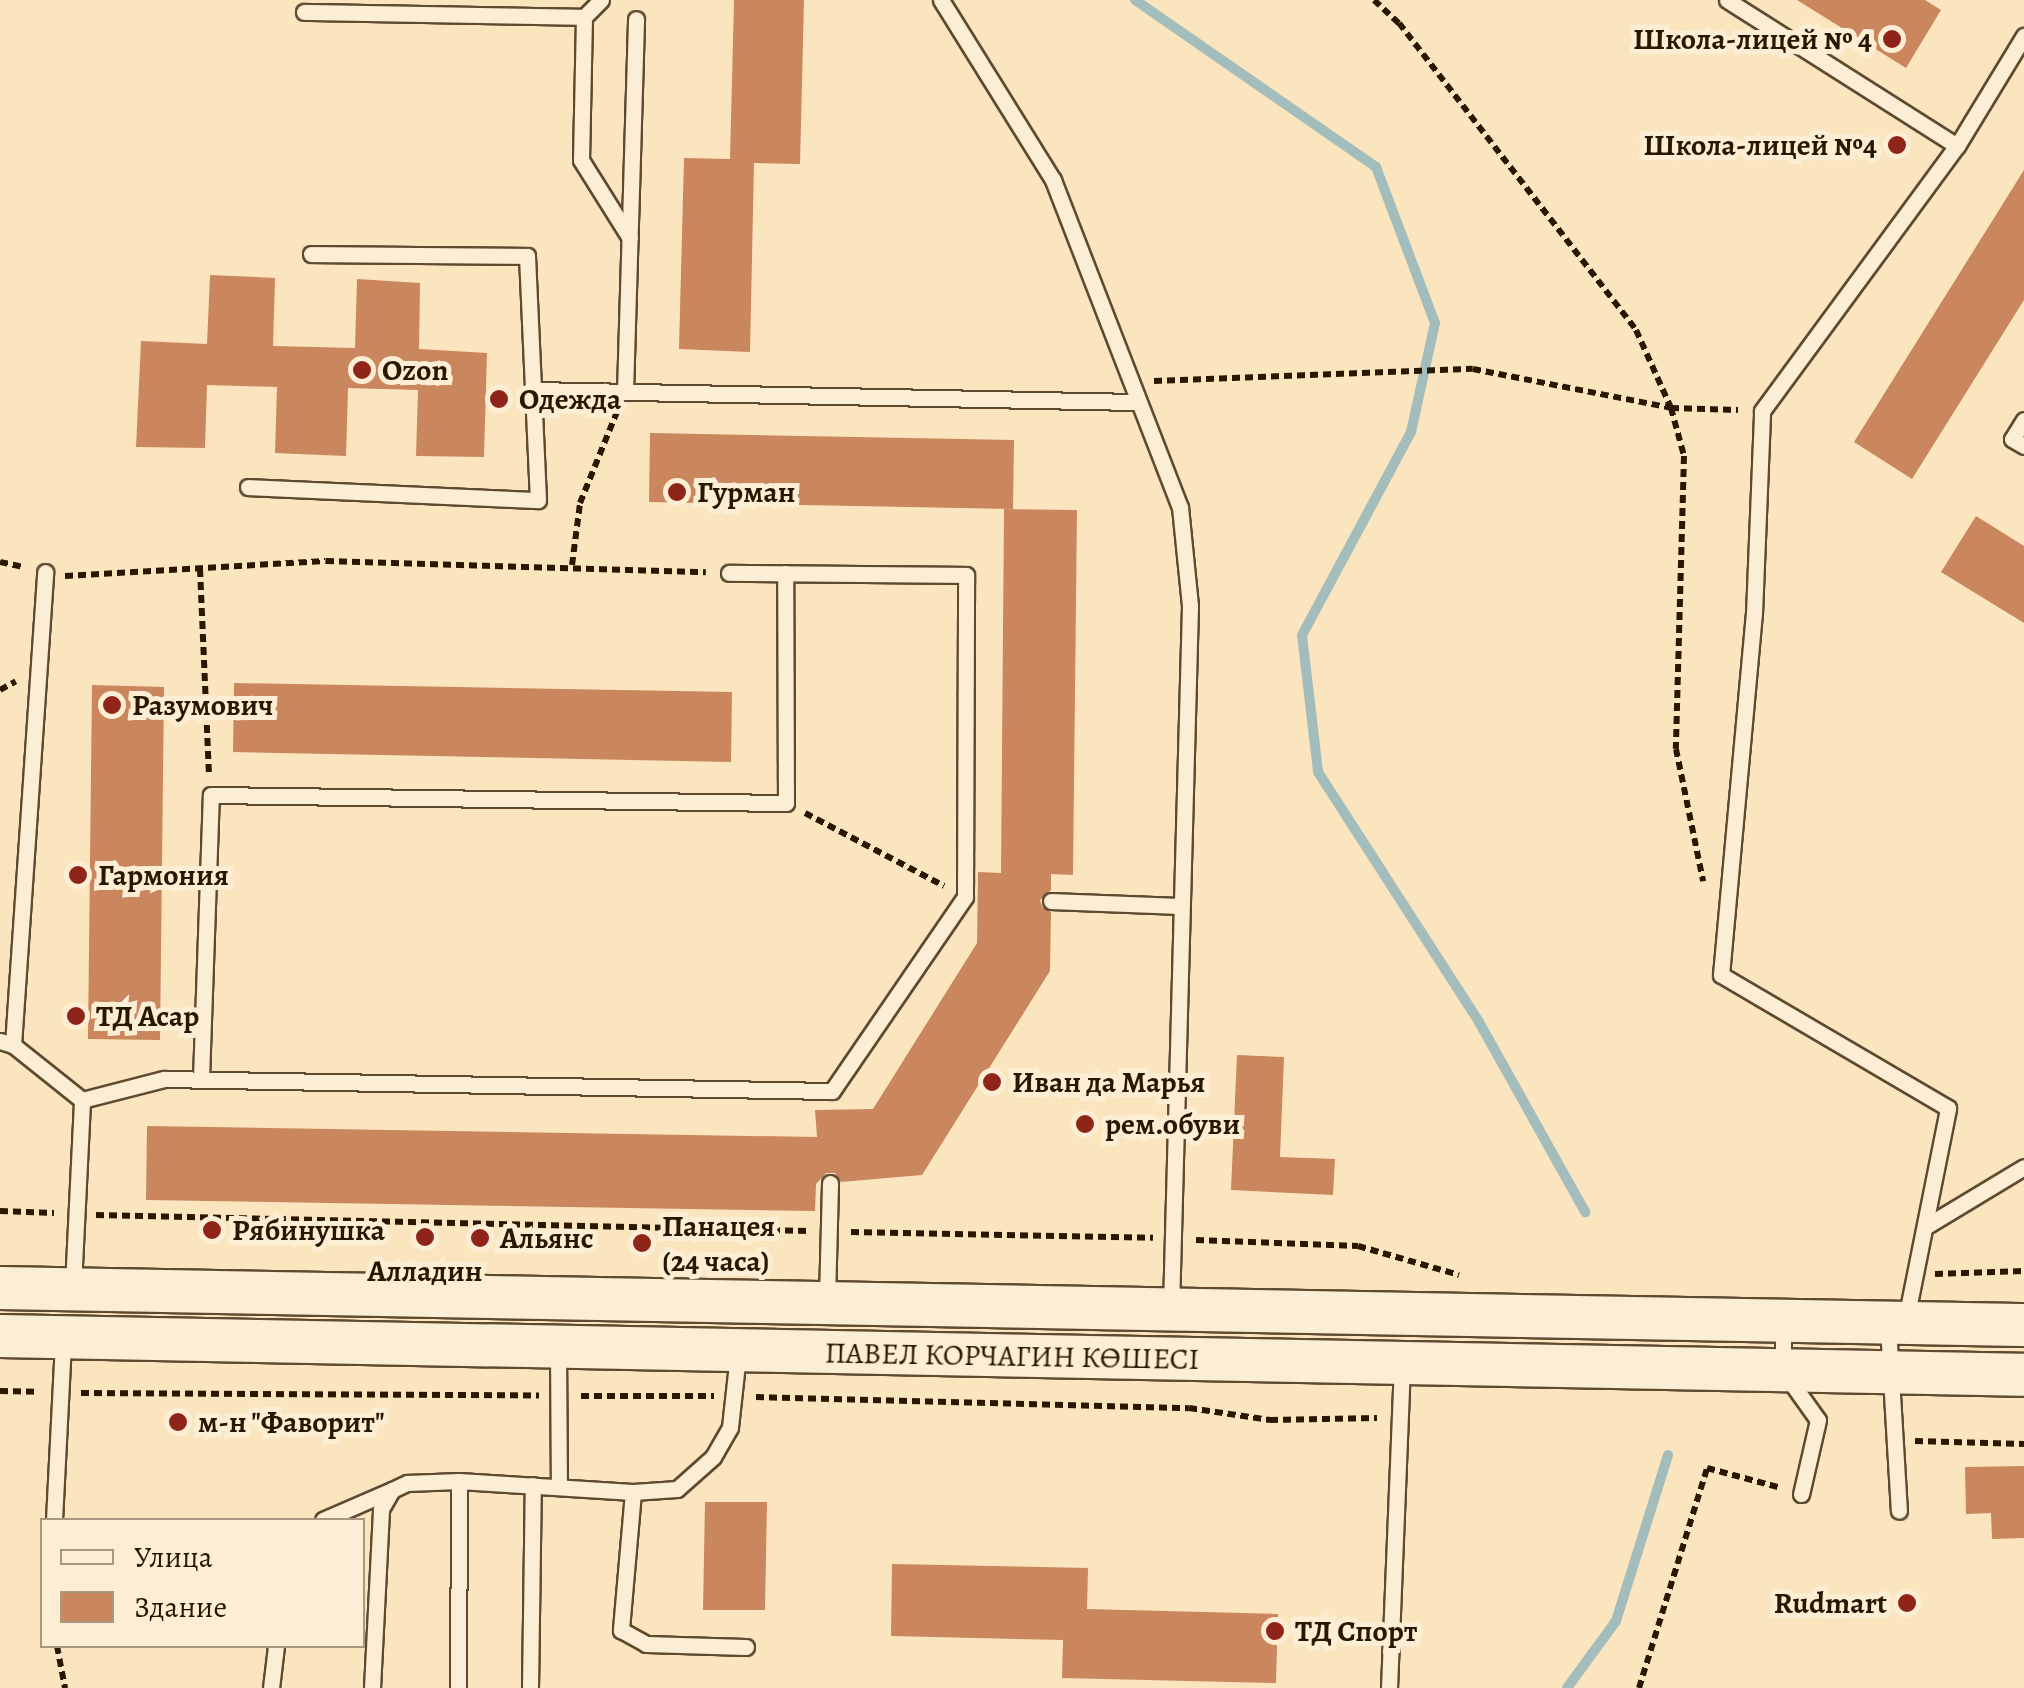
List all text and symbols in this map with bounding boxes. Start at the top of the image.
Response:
place label: Школа-лицей № 4 [1633,21,1872,57]
marker: Школа-лицей № 4 [1881,28,1903,50]
place label: Школа-лицей №4 [1643,127,1877,163]
marker: Школа-лицей №4 [1886,134,1908,156]
place label: Ozon [382,352,448,388]
marker: Ozon [351,359,373,381]
place label: Одежда [519,381,621,417]
marker: Одежда [488,388,510,410]
place label: Гурман [697,474,795,510]
marker: Гурман [666,481,688,503]
place label: Разумович [132,687,273,723]
marker: Разумович [101,694,123,716]
place label: Гармония [98,857,229,893]
marker: Гармония [67,864,89,886]
place label: ТД Асар [96,998,199,1034]
marker: ТД Асар [65,1005,87,1027]
place label: Иван да Марья [1012,1064,1205,1100]
marker: Иван да Марья [981,1071,1003,1093]
place label: рем.обуви [1105,1106,1240,1142]
marker: рем.обуви [1074,1113,1096,1135]
place label: Панацея (24 часа) [662,1208,775,1278]
place label: Рябинушка [232,1212,385,1248]
marker: Рябинушка [201,1219,223,1241]
place label: Альянс [500,1220,594,1256]
marker: Алладин [414,1226,436,1248]
marker: Альянс [469,1227,491,1249]
marker: Панацея (24 часа) [631,1232,653,1254]
place label: Алладин [368,1253,482,1289]
street label: ПАВЕЛ КОРЧАГИН КӨШЕСІ [824,1335,1200,1377]
place label: м-н "Фаворит" [198,1404,385,1440]
marker: м-н "Фаворит" [167,1411,189,1433]
legend [40,1518,365,1648]
text: Улица [134,1537,213,1577]
place label: Rudmart [1774,1585,1887,1621]
text: Здание [134,1587,227,1627]
marker: Rudmart [1896,1592,1918,1614]
place label: ТД Спорт [1295,1613,1417,1649]
marker: ТД Спорт [1264,1620,1286,1642]

